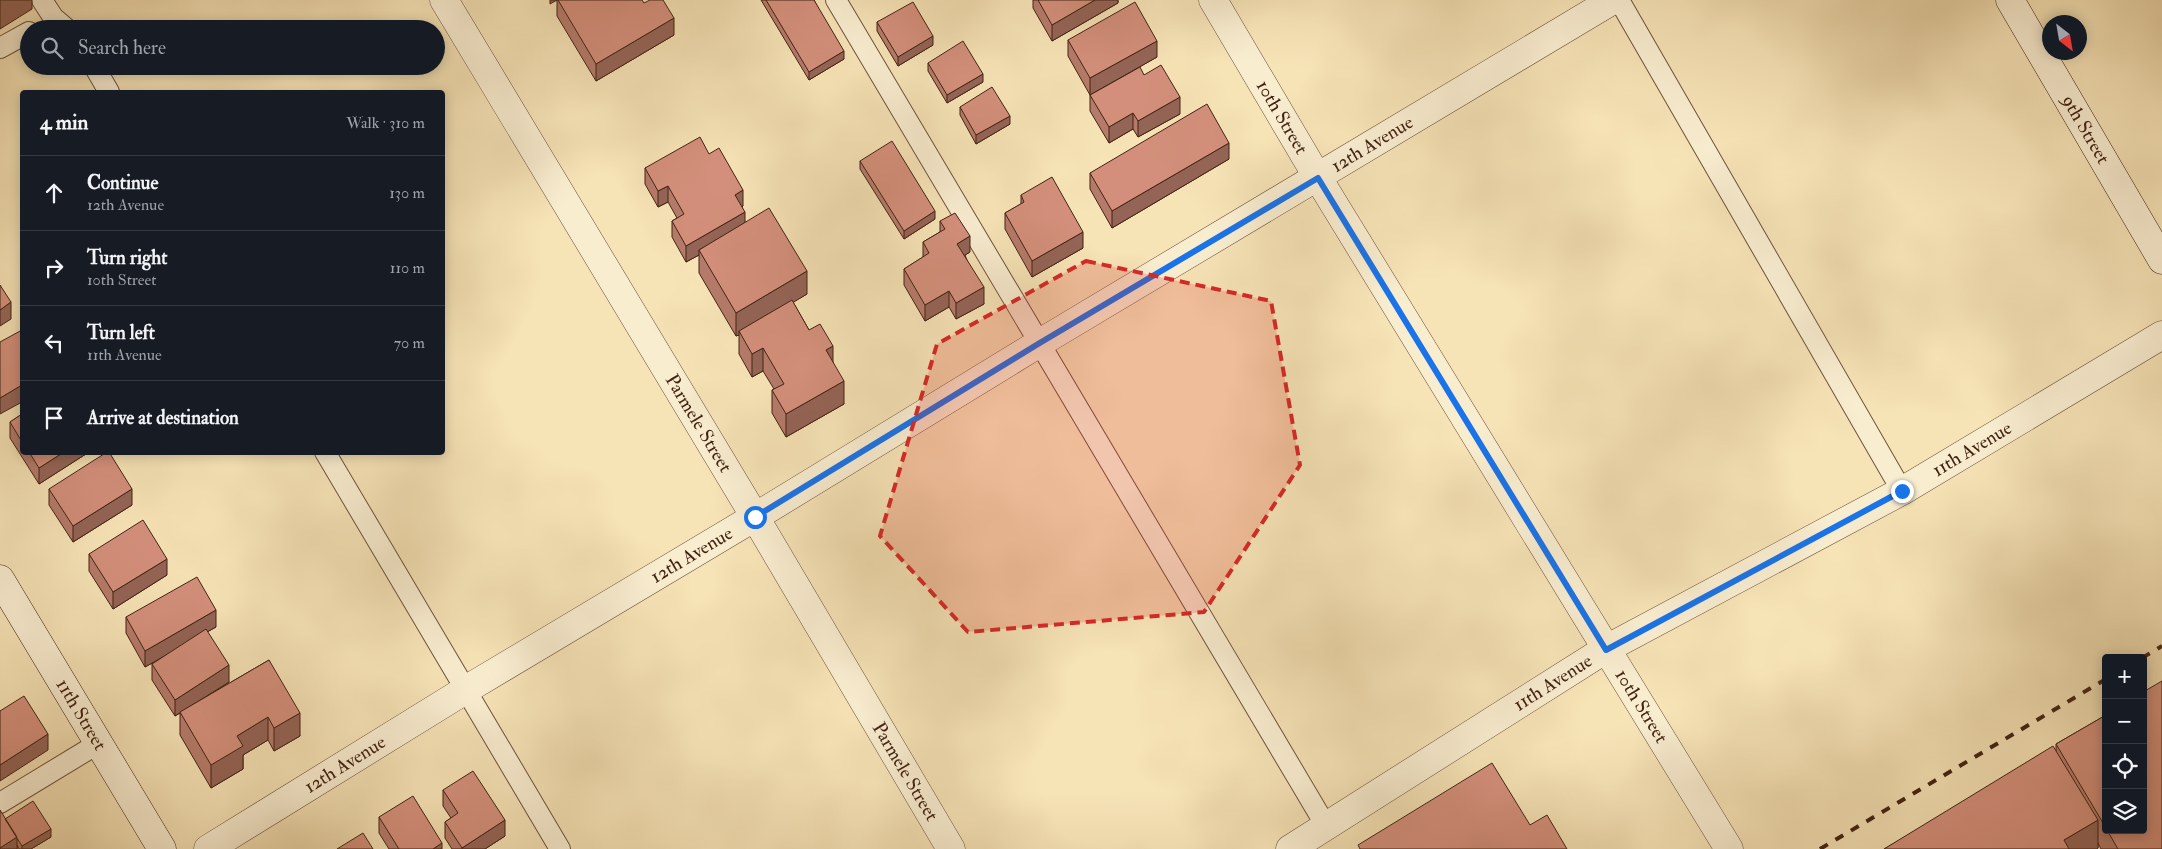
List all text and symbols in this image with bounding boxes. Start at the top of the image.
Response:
north arrow [2042,15,2087,60]
search box [20,20,445,75]
icon: search [38,34,66,62]
text: Search here [78,36,166,60]
street label: 10th Street [1251,76,1313,159]
street label: 9th Street [2055,89,2115,168]
text: 4 min [40,109,88,136]
street label: 12th Avenue [1327,110,1418,178]
text: Walk · 310 m [346,113,425,133]
text: Continue [87,171,158,195]
icon: ahead [40,179,68,207]
text: 130 m [389,183,425,203]
text: 12th Avenue [87,195,164,215]
text: Turn right [87,246,167,270]
icon: right [40,254,68,282]
text: 110 m [390,258,425,278]
text: 10th Street [87,270,156,290]
text: Turn left [87,321,155,345]
icon: left [40,329,68,357]
text: 70 m [394,333,425,353]
text: 11th Avenue [87,345,162,365]
street label: Parmele Street [660,370,737,477]
icon: arrive [40,404,68,432]
text: Arrive at destination [87,406,239,430]
street label: 11th Avenue [1928,416,2016,482]
route end [1891,480,1914,503]
route start [744,506,767,529]
street label: 12th Avenue [646,521,737,589]
street label: 11th Avenue [1509,649,1597,717]
map controls [2102,654,2147,834]
button: + [2102,654,2147,699]
street label: 10th Street [1610,665,1673,748]
street label: 11th Street [51,674,112,755]
button: − [2102,699,2147,744]
street label: Parmele Street [867,718,944,825]
street label: 12th Avenue [300,730,390,799]
button: locate [2102,744,2147,789]
button: layers [2102,789,2147,834]

